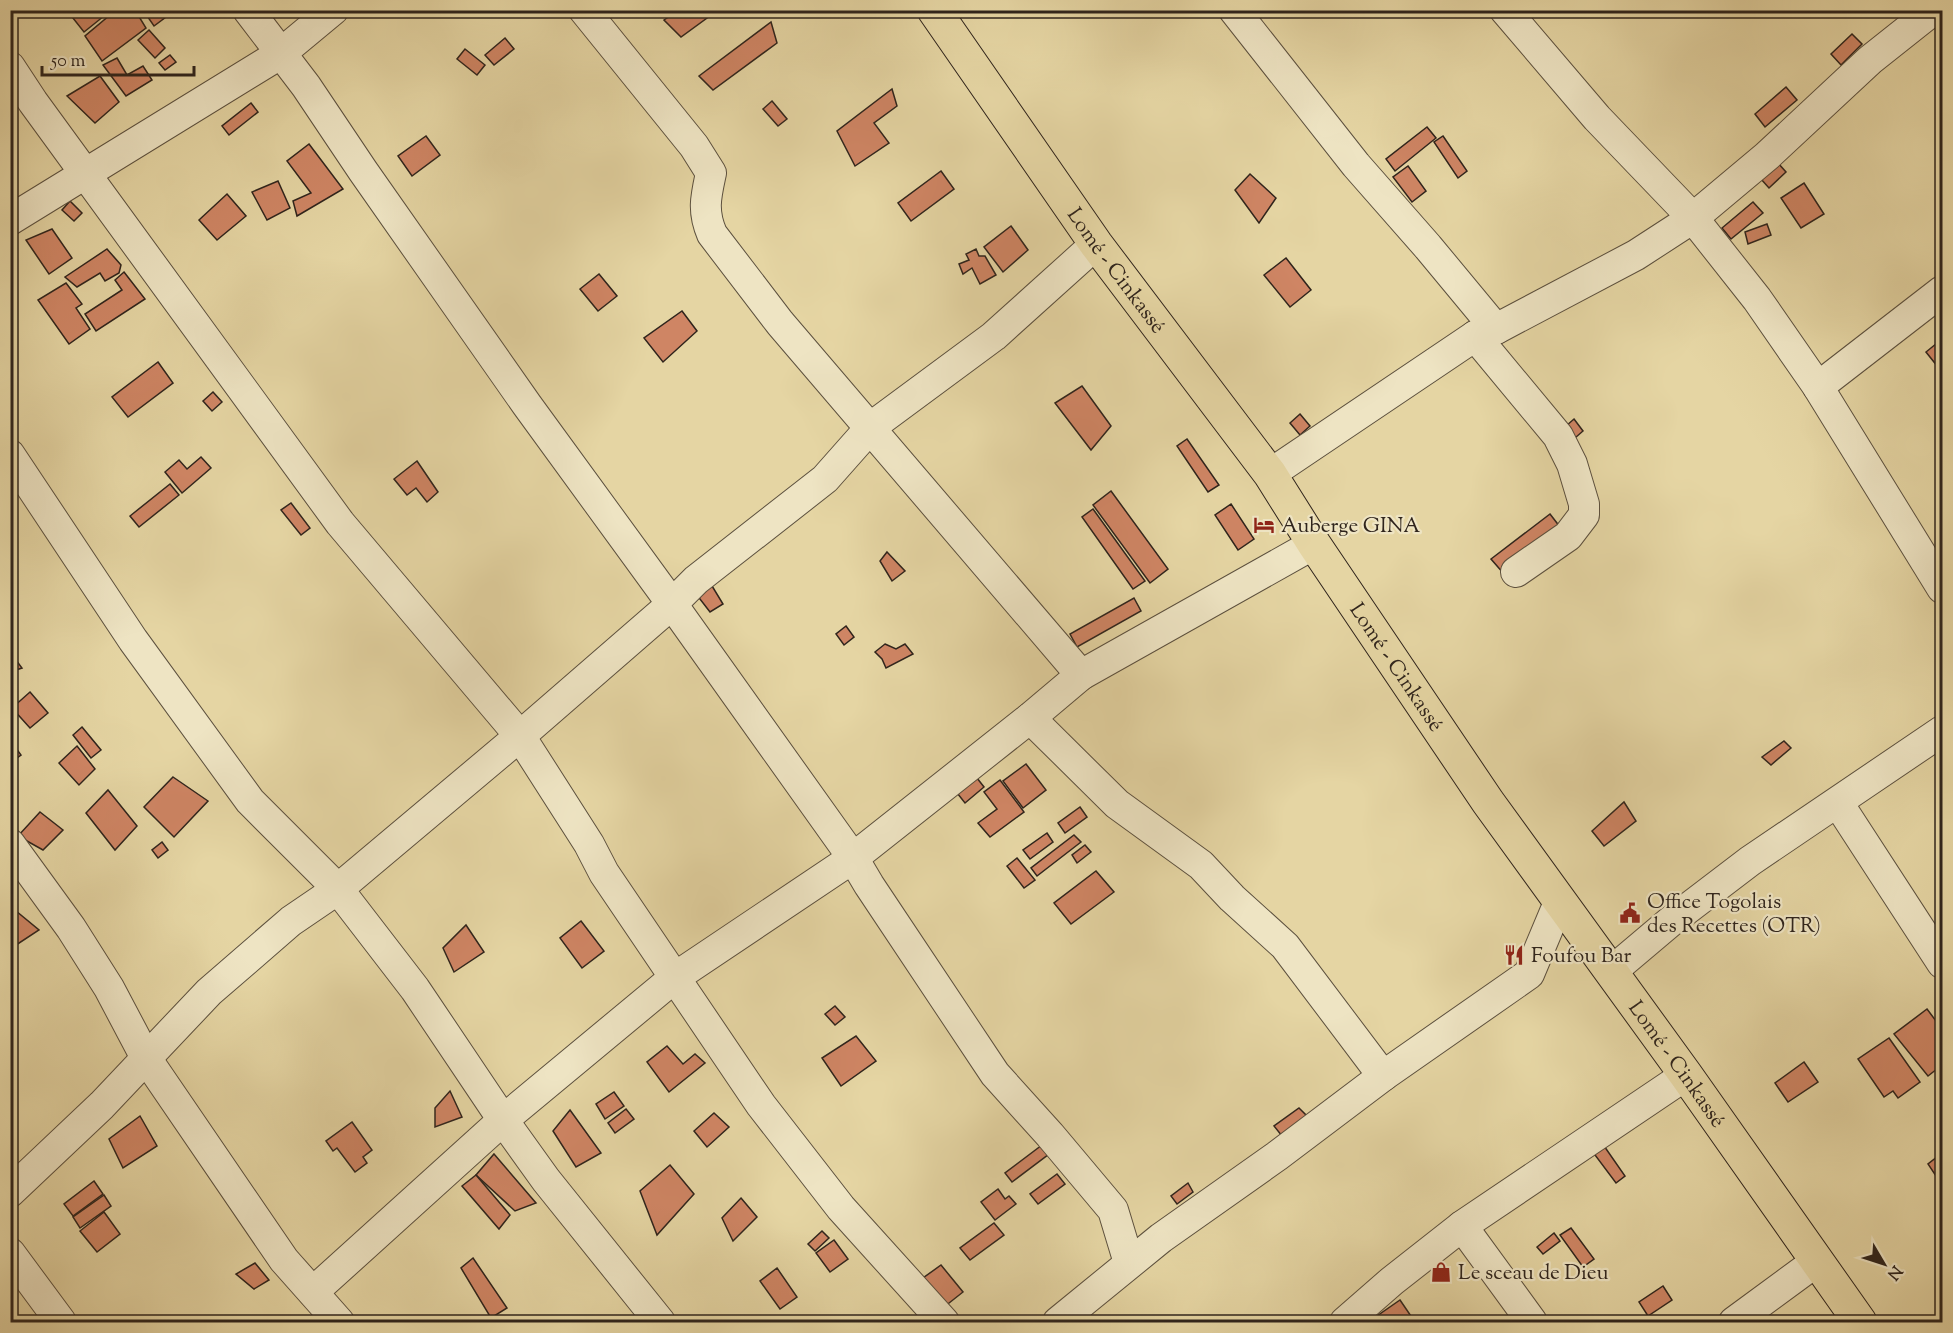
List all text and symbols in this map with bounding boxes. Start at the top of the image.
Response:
scale bar [42,39,194,77]
text: 50 m [50,49,86,75]
street label: Lomé - Cinkassé [1058,202,1172,341]
place label: Auberge GINA [1281,512,1420,542]
hotel icon: Auberge GINA [1252,513,1276,537]
street label: Lomé - Cinkassé [1341,598,1450,739]
place label: Office Togolais des Recettes (OTR) [1647,888,1821,942]
public building icon: Office Togolais des Recettes (OTR) [1618,901,1642,925]
place label: Foufou Bar [1531,942,1631,972]
restaurant icon: Foufou Bar [1502,943,1526,967]
street label: Lomé - Cinkassé [1620,995,1732,1134]
north arrow [1854,1234,1914,1294]
place label: Le sceau de Dieu [1458,1259,1609,1289]
shop icon: Le sceau de Dieu [1429,1260,1453,1284]
text: N [1881,1260,1907,1284]

